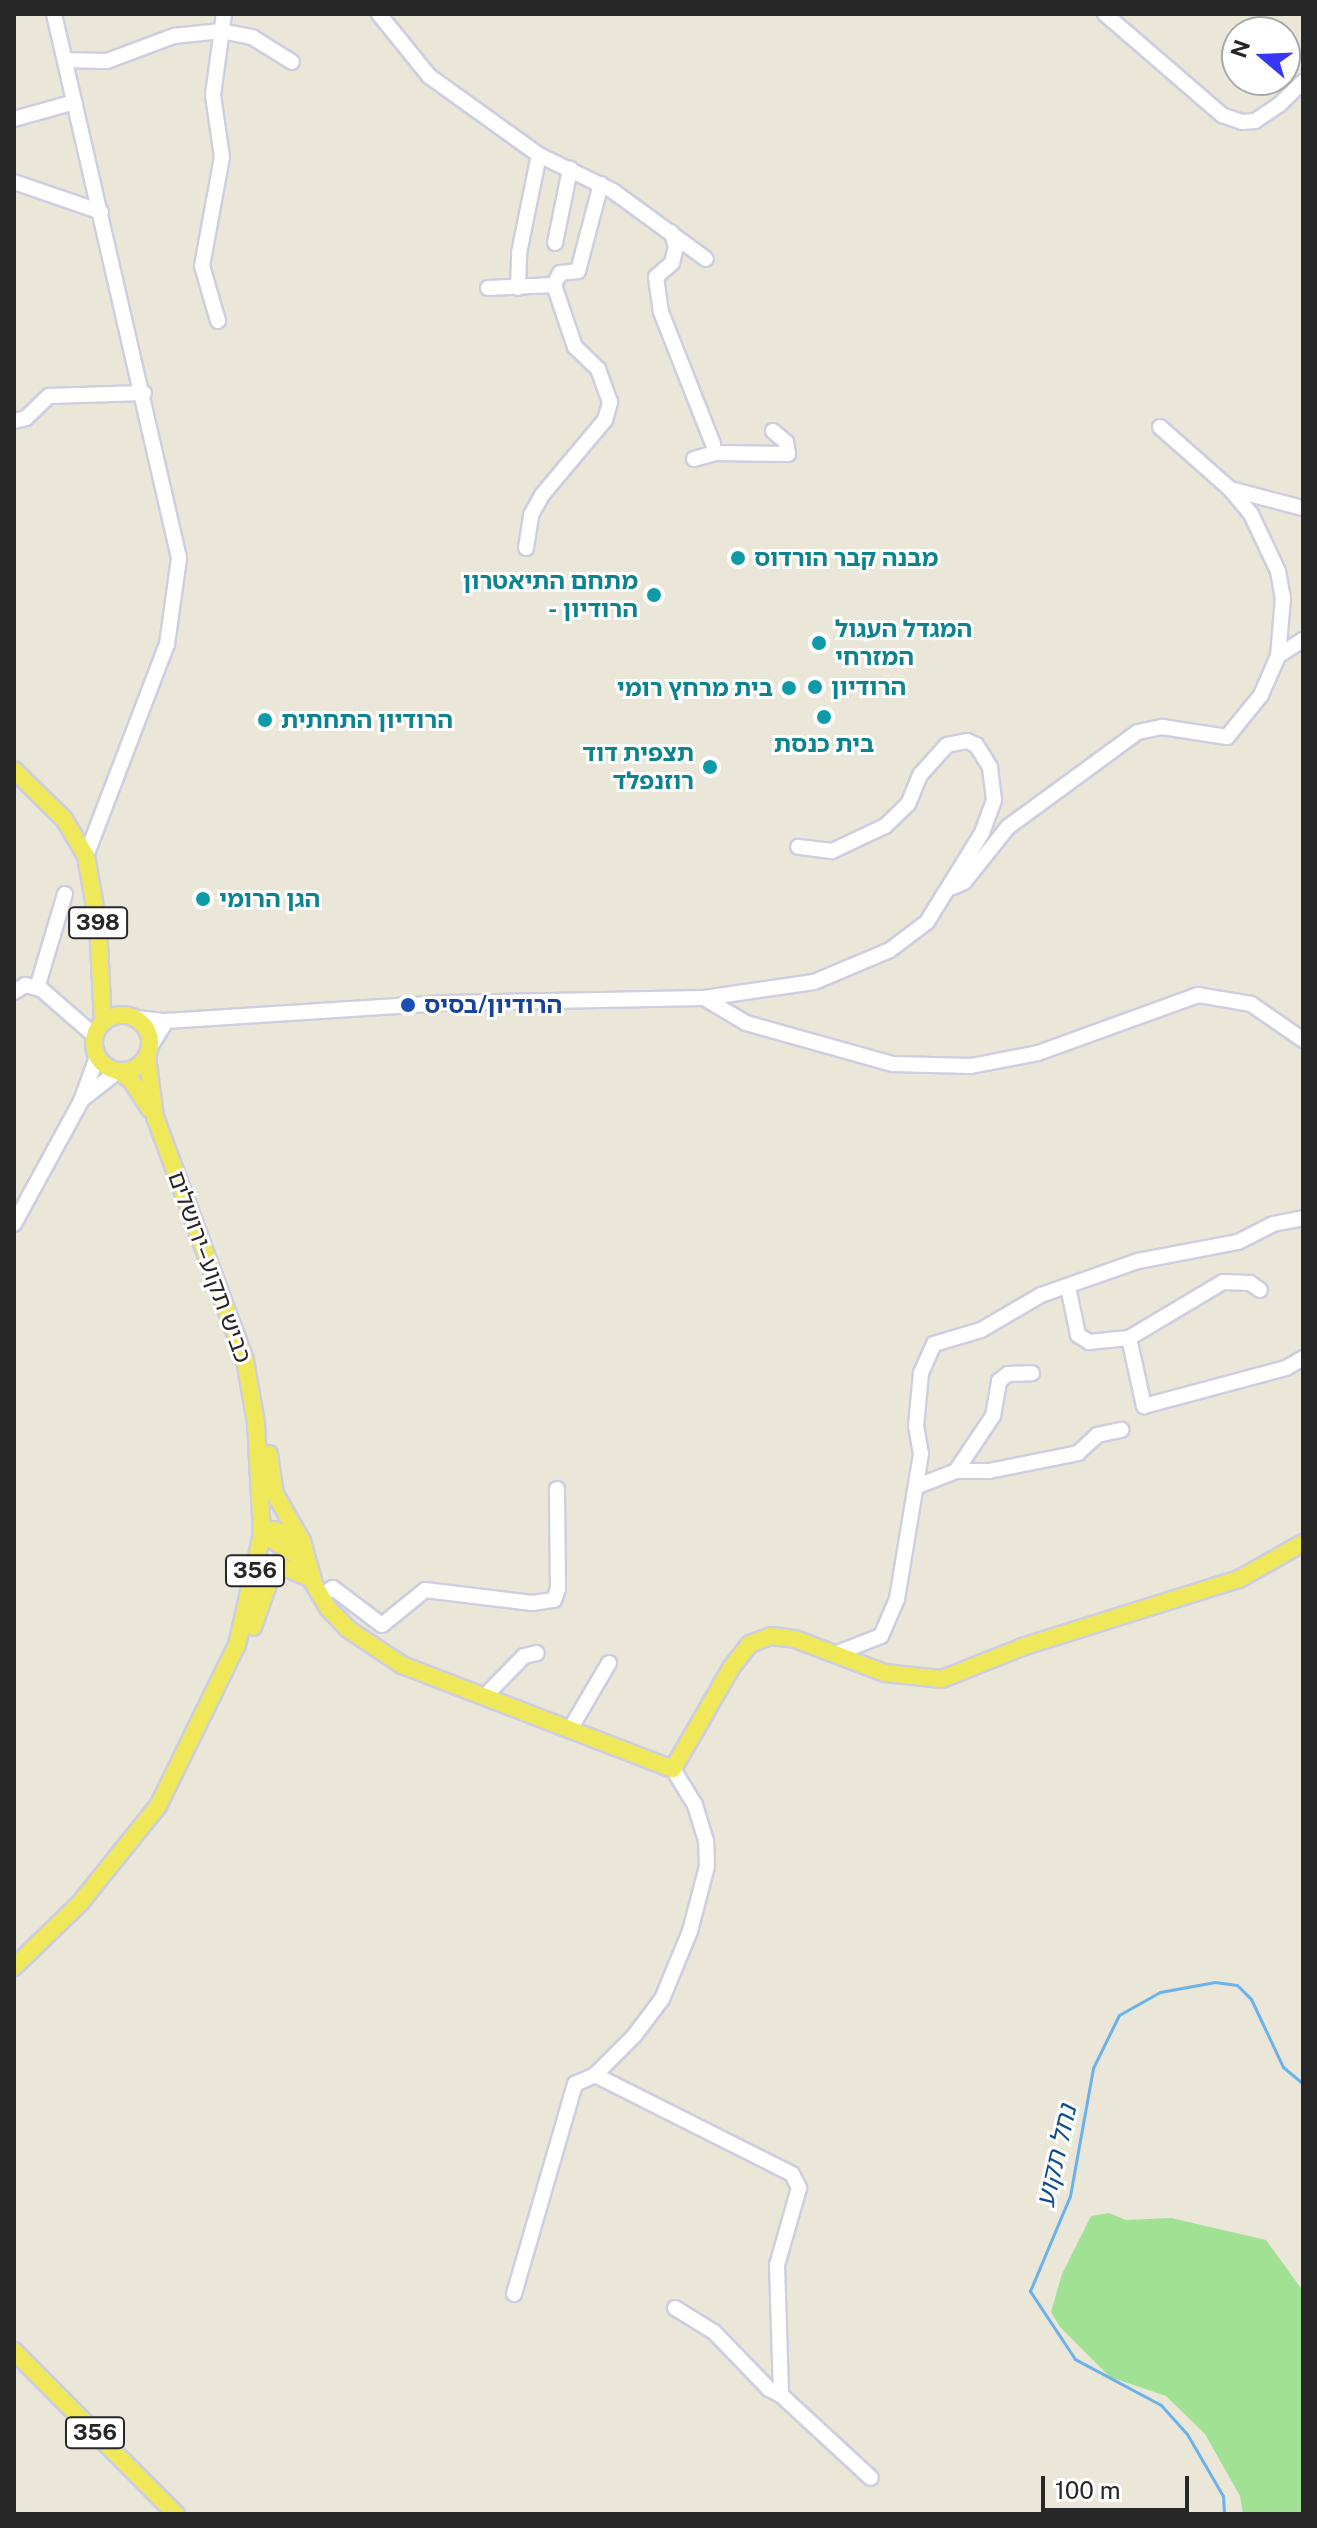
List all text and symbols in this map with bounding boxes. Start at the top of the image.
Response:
north arrow [1221,16,1301,96]
text: N [1225,36,1255,61]
place label: מבנה קבר הורדוס [754,544,938,572]
marker: מבנה קבר הורדוס [729,549,747,567]
place label: מתחם התיאטרון - הרודיון [463,567,638,623]
marker: מתחם התיאטרון - הרודיון [645,586,663,604]
place label: המגדל העגול המזרחי [835,615,972,671]
marker: המגדל העגול המזרחי [810,634,828,652]
place label: הרודיון [831,673,906,701]
place label: בית מרחץ רומי [617,674,773,702]
marker: הרודיון [806,678,824,696]
marker: בית מרחץ רומי [780,679,798,697]
place label: הרודיון התחתית [281,706,453,734]
marker: בית כנסת [815,708,833,726]
marker: הרודיון התחתית [256,711,274,729]
place label: בית כנסת [774,730,874,758]
place label: תצפית דוד רוזנפלד [582,739,694,795]
marker: תצפית דוד רוזנפלד [701,758,719,776]
place label: הגן הרומי [219,885,320,913]
marker: הגן הרומי [194,890,212,908]
road number: 398 [68,905,128,941]
place label: הרודיון/בסיס [424,991,562,1019]
marker: הרודיון/בסיס [399,996,417,1014]
street label: כביש תקוע–ירושלים [162,1167,258,1367]
road number: 356 [223,1553,287,1589]
water label: נחל תקוע [1029,2102,1083,2210]
road number: 356 [63,2415,127,2451]
scale bar [1045,2460,1193,2510]
text: 100 m [1055,2476,1121,2504]

